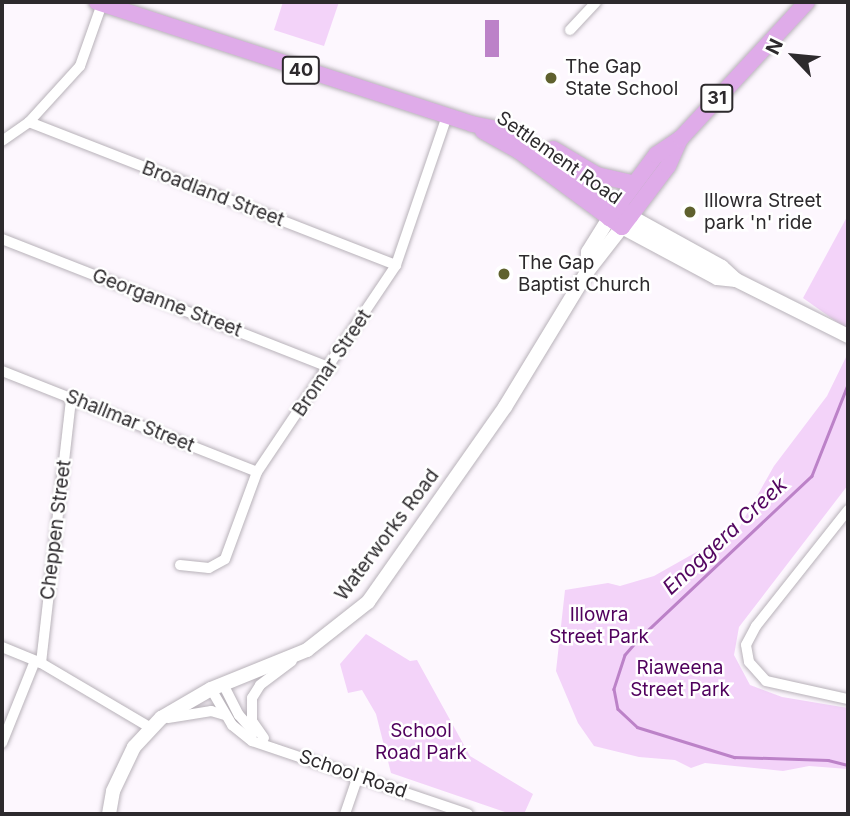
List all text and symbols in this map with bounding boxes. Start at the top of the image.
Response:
north arrow [759,21,829,91]
text: N [761,35,788,58]
road number: 40 [282,56,320,84]
place label: The Gap State School [565,56,678,100]
marker: The Gap State School [543,70,559,86]
road number: 31 [700,84,734,113]
street label: Settlement Road [492,106,626,210]
street label: Broadland Street [139,156,287,232]
place label: Illowra Street park 'n' ride [704,190,822,234]
marker: Illowra Street park 'n' ride [682,204,698,220]
place label: The Gap Baptist Church [518,252,650,296]
street label: Georganne Street [89,264,245,342]
marker: The Gap Baptist Church [496,266,512,282]
street label: Bromar Street [288,305,376,421]
street label: Shallmar Street [62,385,198,457]
street label: Cheppen Street [36,459,76,601]
street label: Waterworks Road [330,465,444,605]
water label: Enoggera Creek [658,472,792,600]
park label: Illowra Street Park [549,604,649,648]
park label: Riaweena Street Park [630,657,730,701]
park label: School Road Park [375,720,467,764]
street label: School Road [296,745,410,803]

